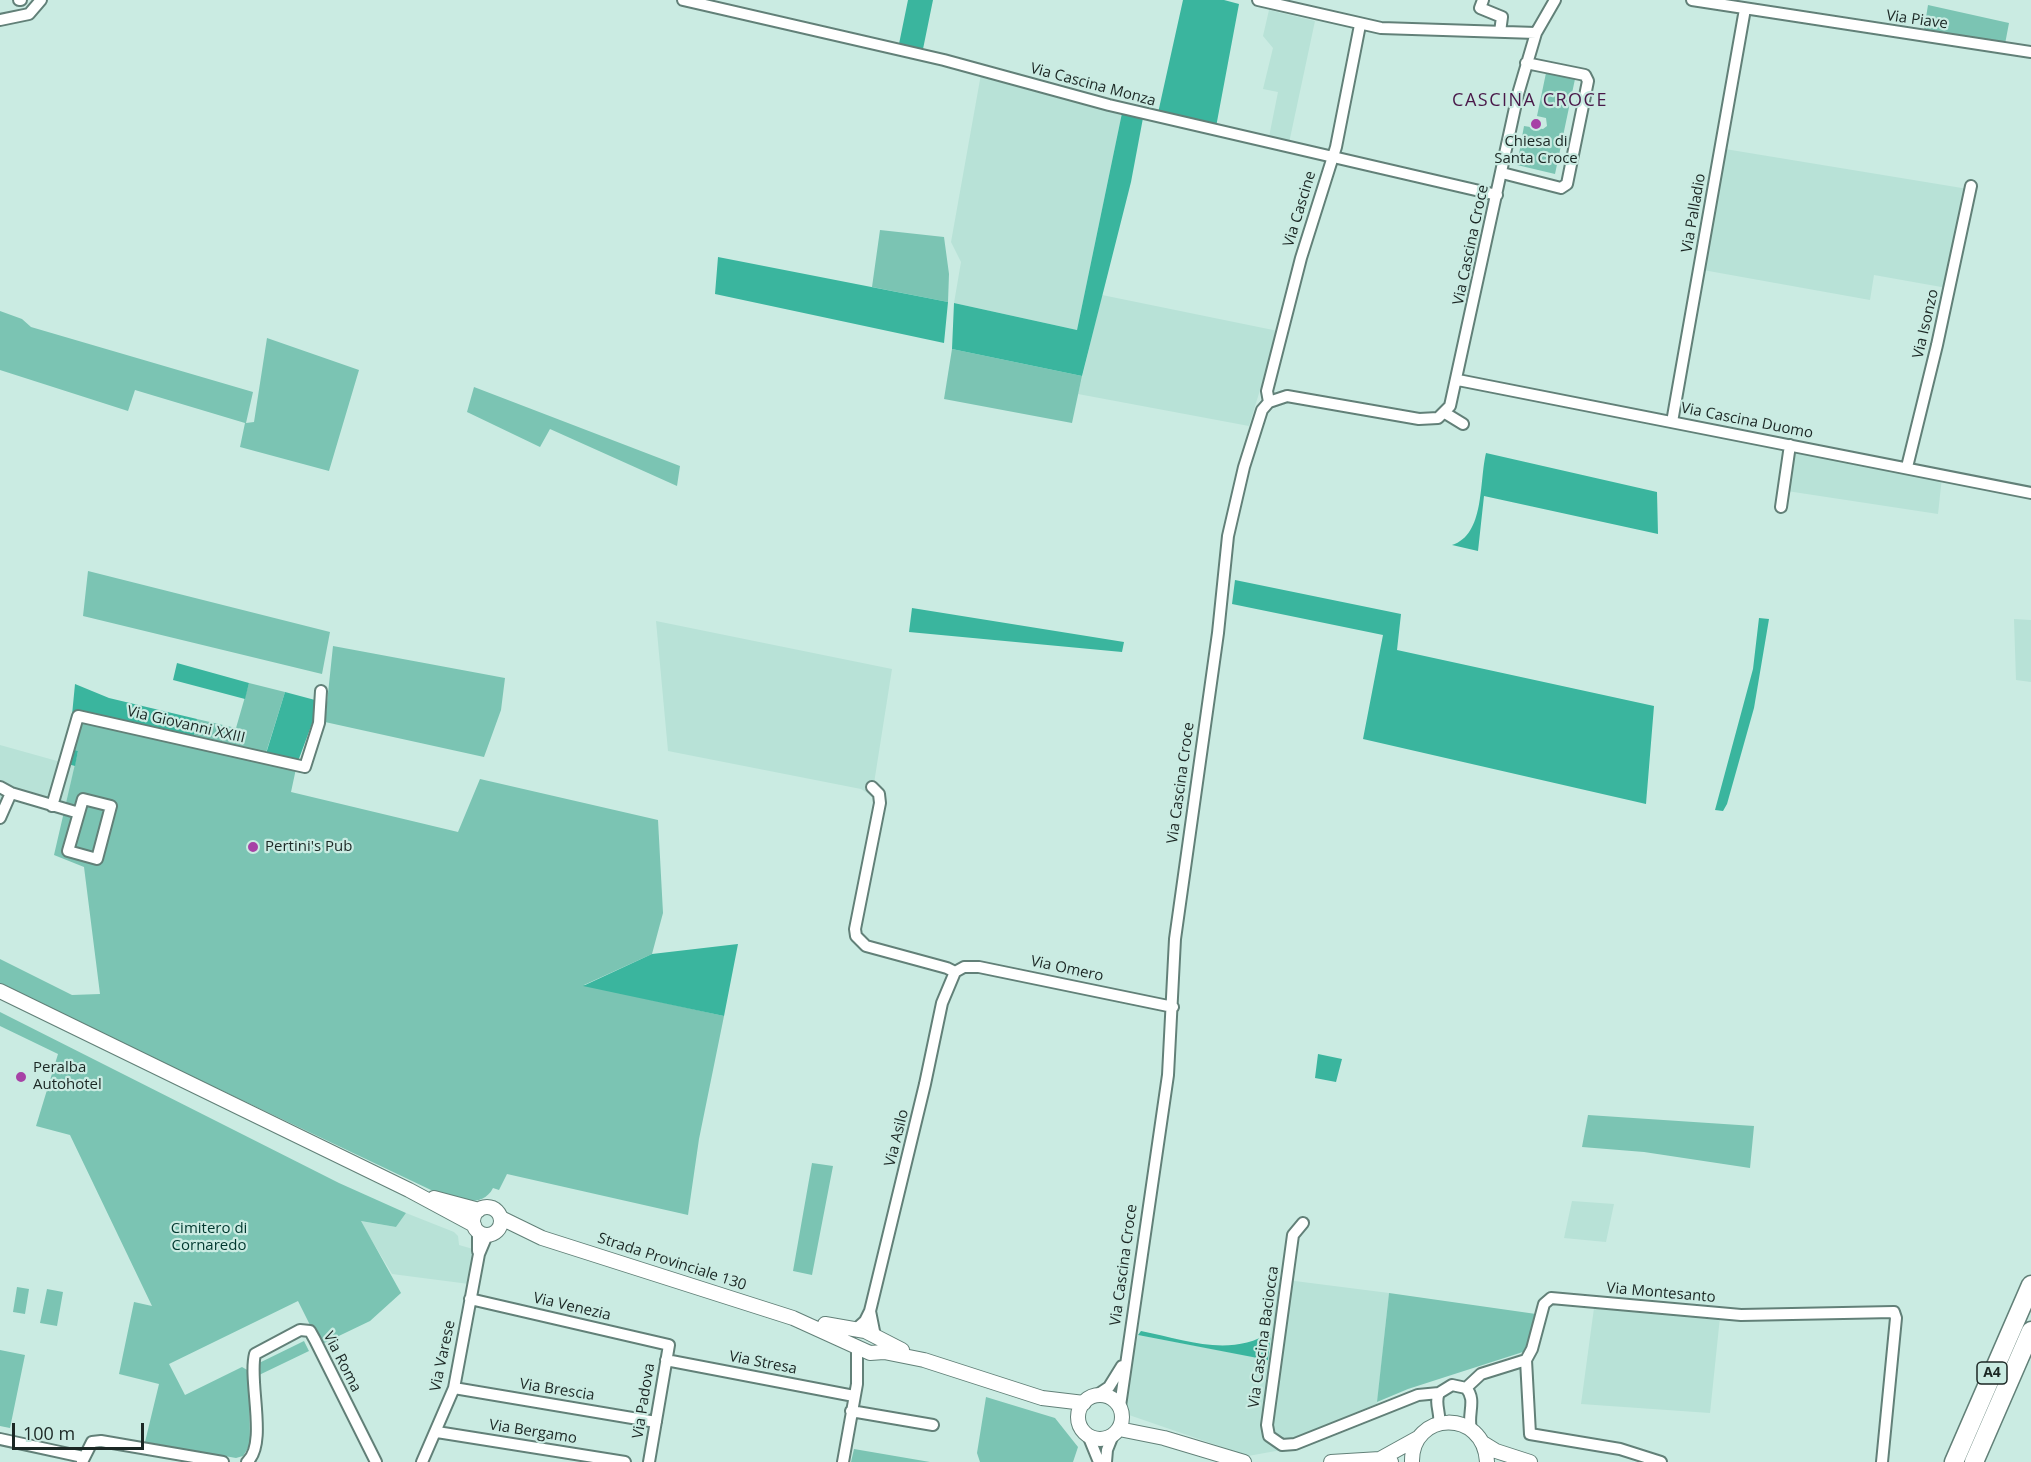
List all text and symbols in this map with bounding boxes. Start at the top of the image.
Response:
street label: Via Piave [1885,7,1949,33]
street label: Via Cascina Monza [1028,60,1158,110]
district label: CASCINA CROCE [1452,90,1608,112]
marker: Chiesa di Santa Croce [1529,117,1543,131]
place label: Chiesa di Santa Croce [1494,133,1578,168]
street label: Via Cascine [1280,169,1320,249]
street label: Via Palladio [1678,172,1710,254]
street label: Via Cascina Croce [1449,183,1493,307]
street label: Via Isonzo [1909,288,1943,360]
street label: Via Cascina Duomo [1679,399,1815,443]
street label: Via Giovanni XXIII [125,703,247,747]
street label: Via Cascina Croce [1164,721,1198,845]
place label: Pertini's Pub [265,838,352,856]
marker: Pertini's Pub [246,840,260,854]
street label: Via Omero [1029,952,1105,986]
place label: Peralba Autohotel [33,1059,102,1094]
marker: Peralba Autohotel [14,1070,28,1084]
street label: Via Asilo [881,1108,913,1168]
street label: Via Cascina Croce [1107,1203,1141,1327]
park label: Cimitero di Cornaredo [171,1220,247,1255]
street label: Strada Provinciale 130 [595,1229,749,1295]
street label: Via Cascina Baciocca [1245,1265,1283,1409]
street label: Via Montesanto [1606,1279,1716,1307]
street label: Via Venezia [531,1289,613,1325]
street label: Via Varese [427,1319,459,1393]
street label: Via Roma [319,1329,365,1395]
street label: Via Stresa [728,1348,798,1378]
street label: Via Padova [629,1362,659,1440]
road number: A4 [1977,1362,2007,1384]
street label: Via Brescia [518,1375,596,1405]
scale bar [15,1411,147,1449]
street label: Via Bergamo [488,1416,578,1448]
text: 100 m [23,1421,75,1445]

